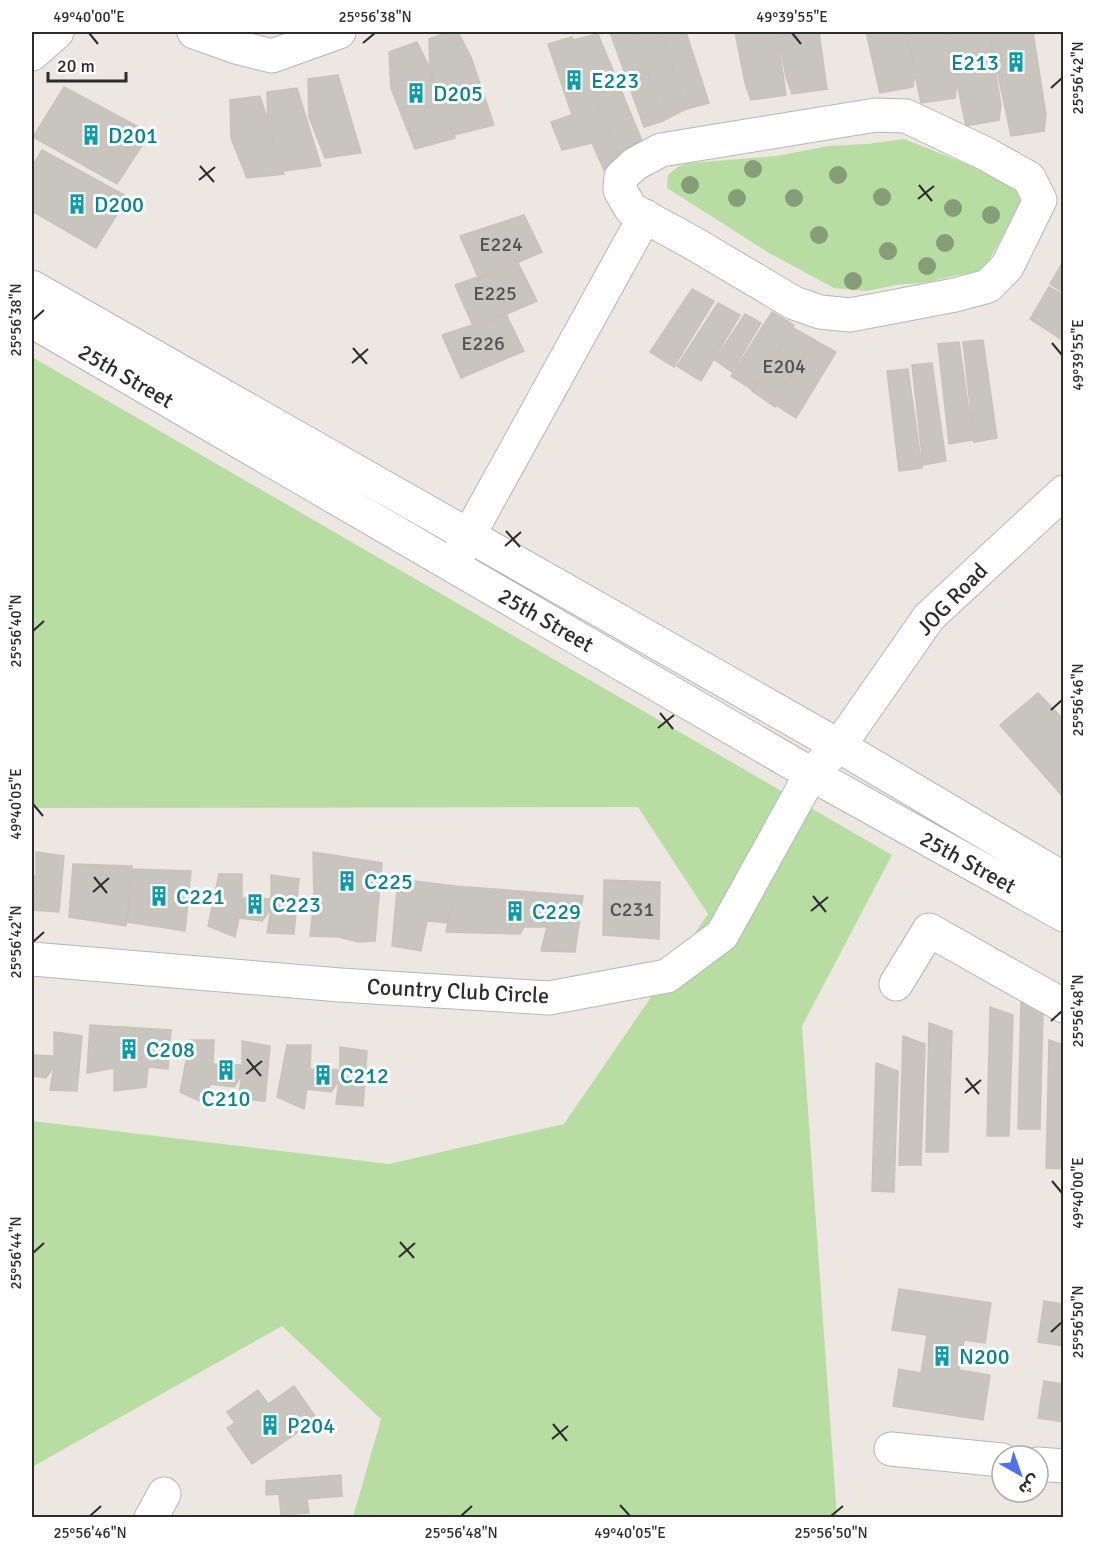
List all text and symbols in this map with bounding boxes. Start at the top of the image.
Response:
text: 49°40'00"E [53,8,125,26]
text: 25°56'38"N [338,8,412,26]
text: 49°39'55"E [756,8,828,26]
text: 25°56'42"N [1069,41,1087,115]
scale bar [48,45,126,83]
place label: E213 [951,49,999,76]
building icon: E213 [1004,50,1028,74]
text: 20 m [57,55,95,77]
place label: E223 [591,67,639,94]
building icon: E223 [562,68,586,92]
place label: D205 [433,80,483,107]
building icon: D205 [404,81,428,105]
place label: D201 [108,122,158,149]
building icon: D201 [79,123,103,147]
place label: D200 [94,191,144,218]
building icon: D200 [65,192,89,216]
house number: E224 [479,232,523,257]
house number: E225 [473,281,517,306]
text: 25°56'38"N [7,283,25,357]
text: 49°39'55"E [1069,319,1087,391]
house number: E226 [461,331,505,356]
street label: 25th Street [74,338,179,414]
house number: E204 [762,354,806,379]
street label: JOG Road [911,557,993,641]
street label: 25th Street [494,582,599,658]
text: 25°56'40"N [7,594,25,668]
text: 25°56'46"N [1069,663,1087,737]
text: 49°40'05"E [7,768,25,840]
street label: 25th Street [915,825,1021,900]
place label: C225 [364,868,413,895]
building icon: C225 [335,869,359,893]
place label: C221 [176,883,225,910]
building icon: C221 [147,884,171,908]
place label: C223 [272,891,321,918]
building icon: C223 [243,892,267,916]
house number: C231 [610,897,654,922]
place label: C229 [532,898,581,925]
building icon: C229 [503,899,527,923]
text: 25°56'42"N [7,905,25,979]
street label: Country Club Circle [366,973,550,1009]
text: 25°56'48"N [1069,974,1087,1048]
place label: C208 [146,1036,195,1063]
building icon: C208 [117,1037,141,1061]
building icon: C210 [214,1058,238,1082]
place label: C212 [340,1062,389,1089]
building icon: C212 [311,1063,335,1087]
place label: C210 [202,1085,250,1112]
text: 49°40'00"E [1069,1157,1087,1229]
text: 25°56'44"N [7,1216,25,1290]
text: 25°56'50"N [1069,1285,1087,1359]
place label: N200 [959,1343,1010,1370]
building icon: N200 [930,1344,954,1368]
place label: P204 [287,1412,335,1439]
building icon: P204 [258,1413,282,1437]
north arrow [990,1444,1050,1504]
text: ش [1014,1470,1044,1499]
text: 25°56'46"N [53,1524,127,1542]
text: 25°56'48"N [424,1524,498,1542]
text: 49°40'05"E [594,1524,666,1542]
text: 25°56'50"N [794,1524,868,1542]

